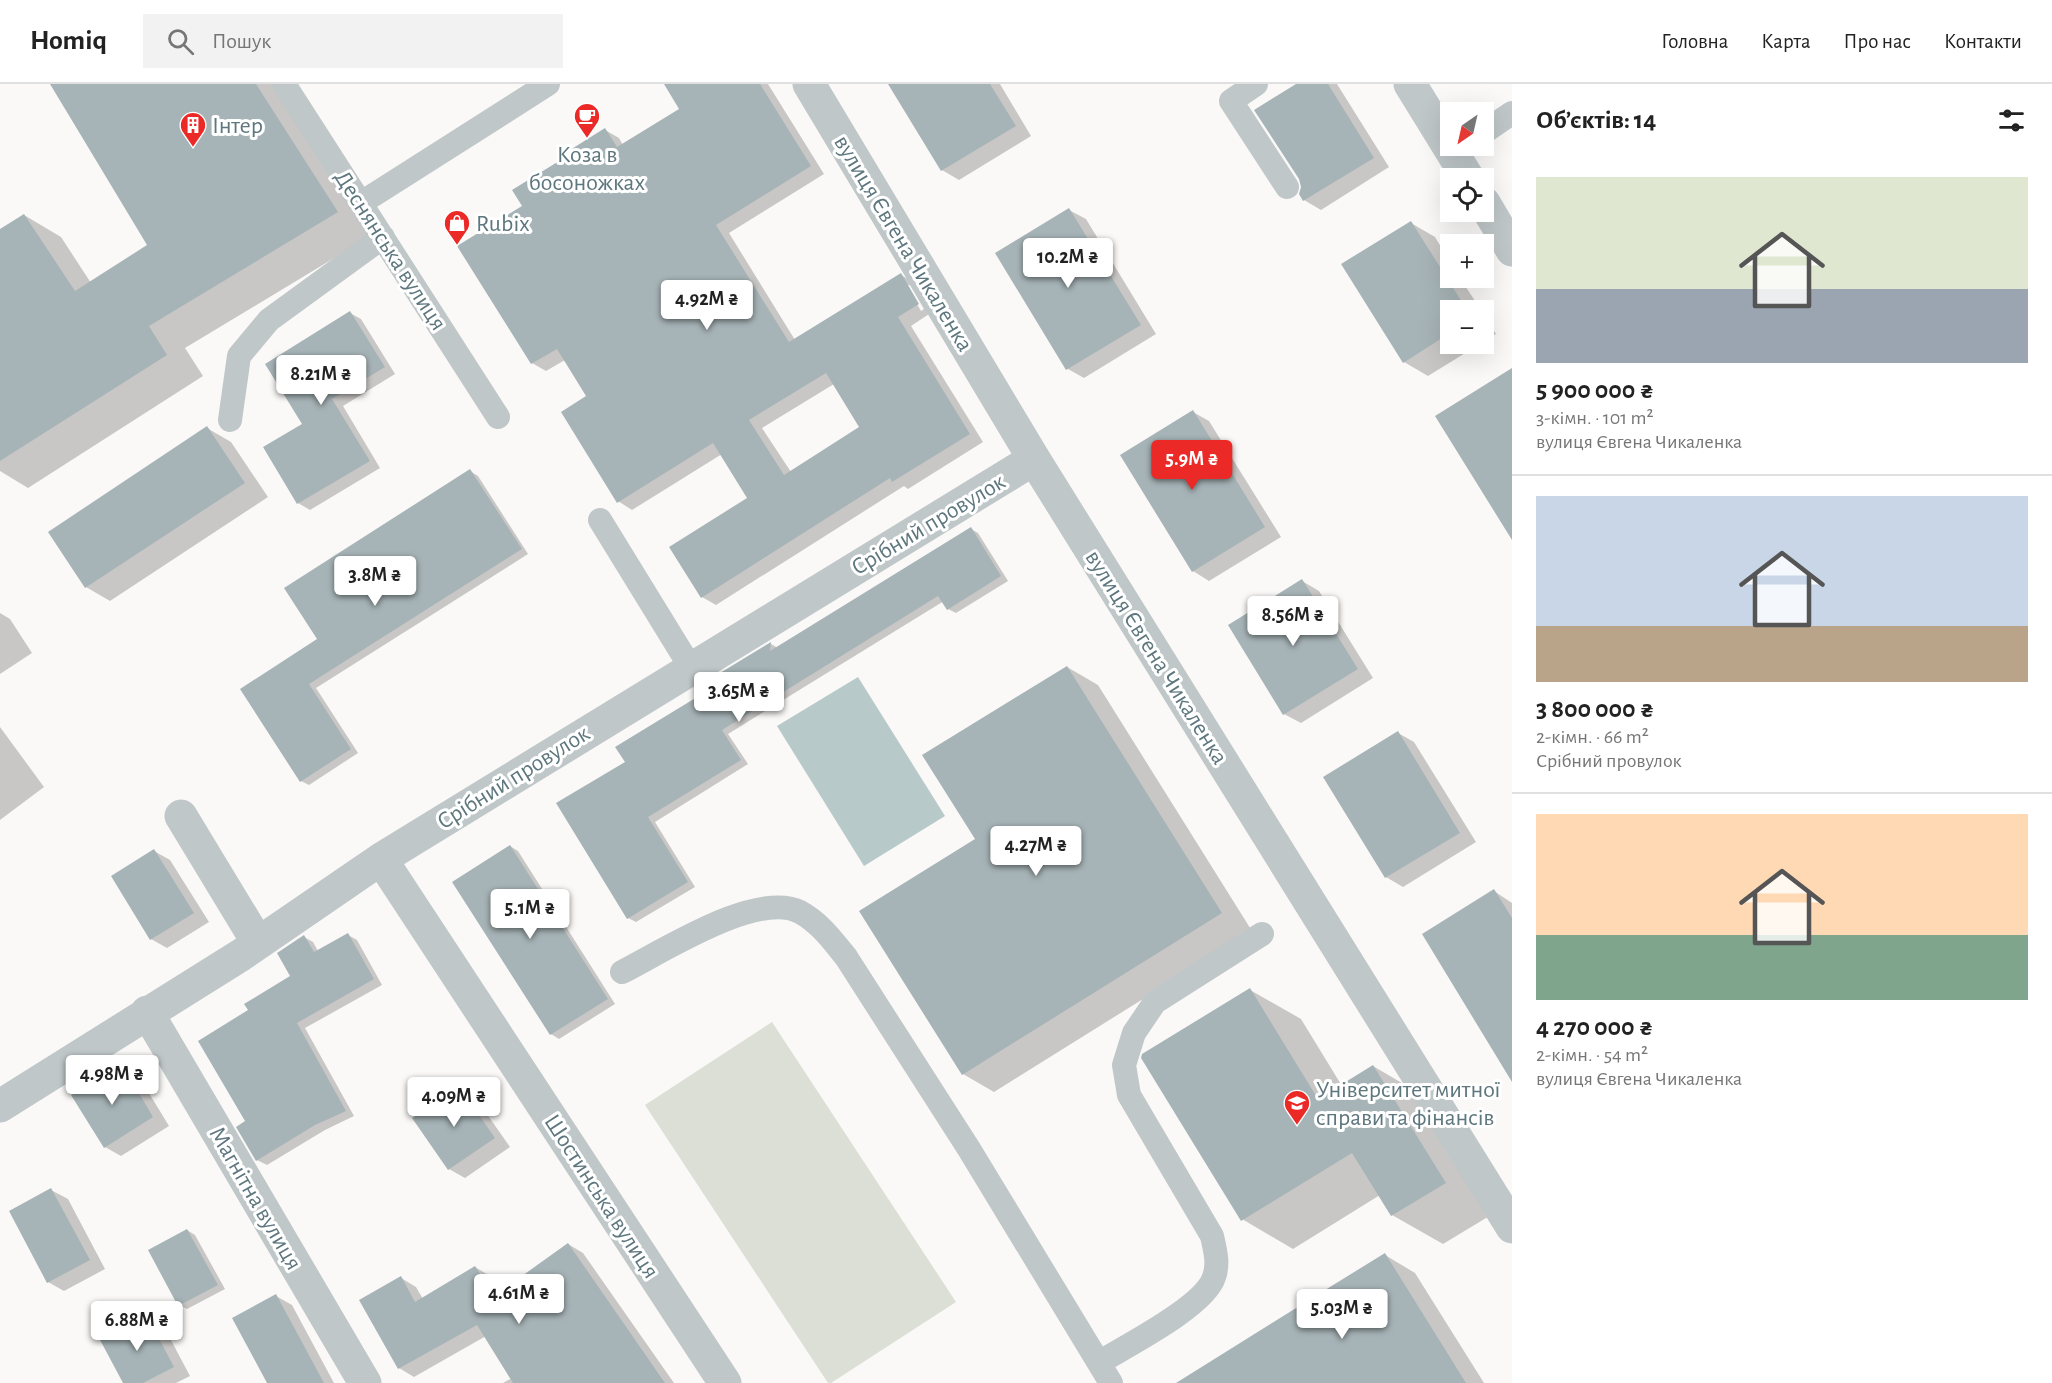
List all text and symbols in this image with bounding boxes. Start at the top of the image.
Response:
search box [143,14,563,68]
icon: search [164,25,197,58]
text: Homiq [30,27,107,55]
text: Пошук [212,30,271,52]
text: Головна [1661,31,1728,52]
text: Карта [1761,31,1811,52]
text: Про нас [1844,31,1911,52]
text: Контакти [1944,31,2022,52]
cafe icon: Коза в босоножках [572,101,602,139]
north arrow [1440,102,1494,156]
map controls [1440,102,1494,354]
icon: filters [1995,104,2028,137]
text: Об’єктів: 14 [1536,107,1656,133]
building icon: Інтер [178,110,208,148]
place label: Інтер [212,114,263,138]
street label: вулиця Євгена Чикаленка [829,131,977,356]
place label: Коза в босоножках [529,143,646,195]
street label: Деснянська вулиця [330,166,451,335]
button: locate [1440,168,1494,222]
shop icon: Rubix [442,208,472,246]
place label: Rubix [476,212,530,236]
icon: home [1728,216,1836,324]
button: + [1440,234,1494,288]
pin: 10.2M ₴ [1013,238,1123,289]
text: 10.2M ₴ [1037,247,1099,267]
pin: 4.92M ₴ [652,280,762,331]
text: 4.92M ₴ [675,289,739,309]
button: − [1440,300,1494,354]
pin: 8.21M ₴ [266,355,376,406]
text: 8.21M ₴ [290,364,352,384]
text: 5 900 000 ₴ [1536,377,1654,403]
text: 3-кімн. · 101 m² [1536,408,1653,428]
text: вулиця Євгена Чикаленка [1536,432,1742,452]
pin: 5.9M ₴ [1143,440,1241,491]
text: 5.9M ₴ [1165,449,1219,469]
street label: Срібний провулок [847,470,1010,580]
icon: home [1728,535,1836,643]
street label: вулиця Євгена Чикаленка [1080,546,1232,769]
pin: 3.8M ₴ [326,556,424,607]
text: 3.8M ₴ [348,565,402,585]
pin: 8.56M ₴ [1238,596,1348,647]
text: 8.56M ₴ [1261,605,1325,625]
pin: 3.65M ₴ [684,672,794,723]
text: 3.65M ₴ [708,681,770,701]
text: 3 800 000 ₴ [1536,696,1655,722]
street label: Срібний провулок [433,721,594,834]
text: 2-кімн. · 66 m² [1536,727,1649,747]
text: Срібний провулок [1536,751,1682,771]
pin: 4.27M ₴ [981,826,1091,877]
text: 4.27M ₴ [1004,835,1068,855]
icon: home [1728,853,1836,961]
pin: 5.1M ₴ [481,889,579,940]
text: 5.1M ₴ [505,898,555,918]
text: 4 270 000 ₴ [1536,1014,1654,1040]
text: 2-кімн. · 54 m² [1536,1045,1648,1065]
pin: 4.98M ₴ [57,1055,167,1106]
text: 4.98M ₴ [80,1064,144,1084]
text: вулиця Євгена Чикаленка [1536,1069,1742,1089]
pin: 4.09M ₴ [399,1077,509,1128]
place label: Університет митної справи та фінансів [1316,1078,1501,1130]
text: 4.09M ₴ [421,1086,487,1106]
school or university icon: Університет митної справи та фінансів [1282,1088,1312,1126]
street label: Шостинська вулиця [539,1110,663,1283]
street label: Магнітна вулиця [204,1123,306,1274]
pin: 4.61M ₴ [464,1274,574,1325]
text: 4.61M ₴ [488,1283,550,1303]
pin: 5.03M ₴ [1287,1289,1397,1340]
text: 5.03M ₴ [1311,1298,1373,1318]
pin: 6.88M ₴ [82,1301,192,1352]
text: 6.88M ₴ [105,1310,169,1330]

